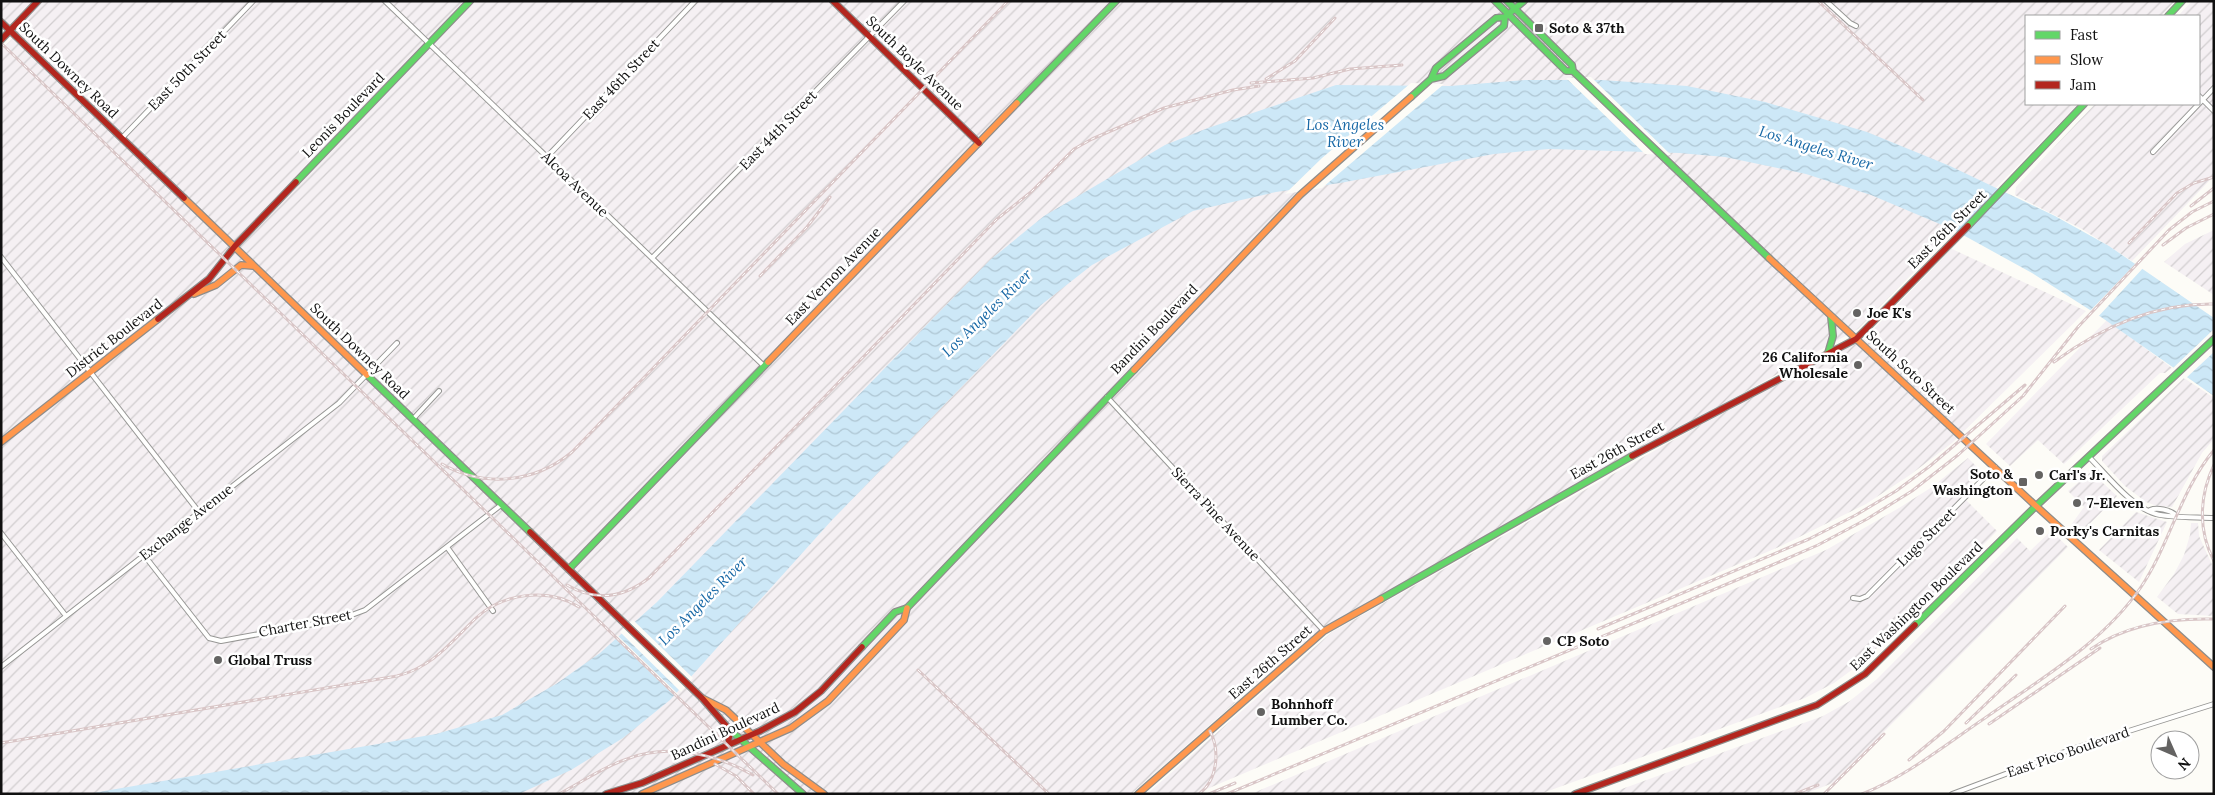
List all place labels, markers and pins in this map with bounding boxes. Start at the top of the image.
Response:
place label: Soto & 37th [1549,19,1625,37]
marker: Soto & 37th [1533,22,1545,34]
place label: Joe K's [1867,304,1911,322]
marker: Joe K's [1851,307,1863,319]
place label: 26 California Wholesale [1762,348,1849,382]
marker: 26 California Wholesale [1852,359,1864,371]
place label: Soto & Washington [1933,465,2014,499]
place label: Carl's Jr. [2049,466,2105,484]
marker: Carl's Jr. [2033,469,2045,481]
marker: Soto & Washington [2017,476,2029,488]
place label: 7-Eleven [2087,494,2144,512]
marker: 7-Eleven [2071,497,2083,509]
place label: Porky's Carnitas [2050,522,2159,540]
marker: Porky's Carnitas [2034,525,2046,537]
place label: CP Soto [1557,632,1609,650]
marker: CP Soto [1541,635,1553,647]
place label: Global Truss [228,651,312,669]
marker: Global Truss [212,654,224,666]
place label: Bohnhoff Lumber Co. [1271,695,1348,729]
marker: Bohnhoff Lumber Co. [1255,706,1267,718]

